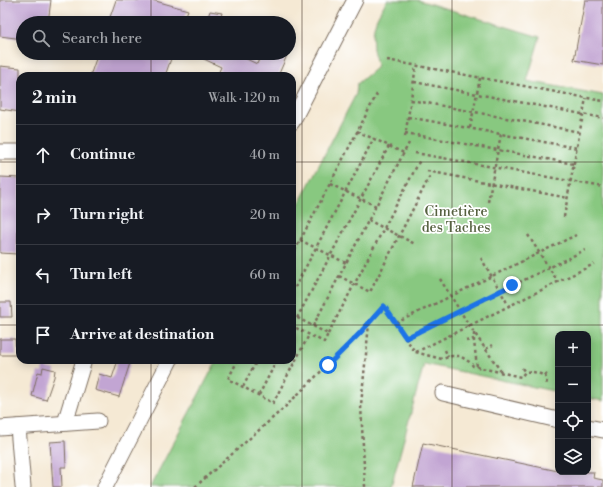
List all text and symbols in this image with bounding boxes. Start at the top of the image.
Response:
search box [16,16,296,60]
icon: search [30,27,52,49]
text: Search here [62,29,142,48]
text: 2 min [32,87,77,109]
text: Walk · 120 m [208,90,280,106]
icon: ahead [32,144,54,166]
text: Continue [70,145,135,164]
text: 40 m [250,147,280,163]
park label: Cimetière des Taches [422,203,490,237]
icon: right [32,204,54,226]
text: Turn right [70,205,144,224]
text: 20 m [250,207,280,223]
icon: left [32,264,54,286]
text: Turn left [70,265,132,284]
text: 60 m [249,267,280,283]
route end [503,276,521,294]
icon: arrive [32,324,54,346]
text: Arrive at destination [70,325,214,344]
map controls [555,331,591,475]
button: + [555,331,591,367]
route start [319,356,337,374]
button: − [555,367,591,403]
button: locate [555,403,591,439]
button: layers [555,439,591,475]

